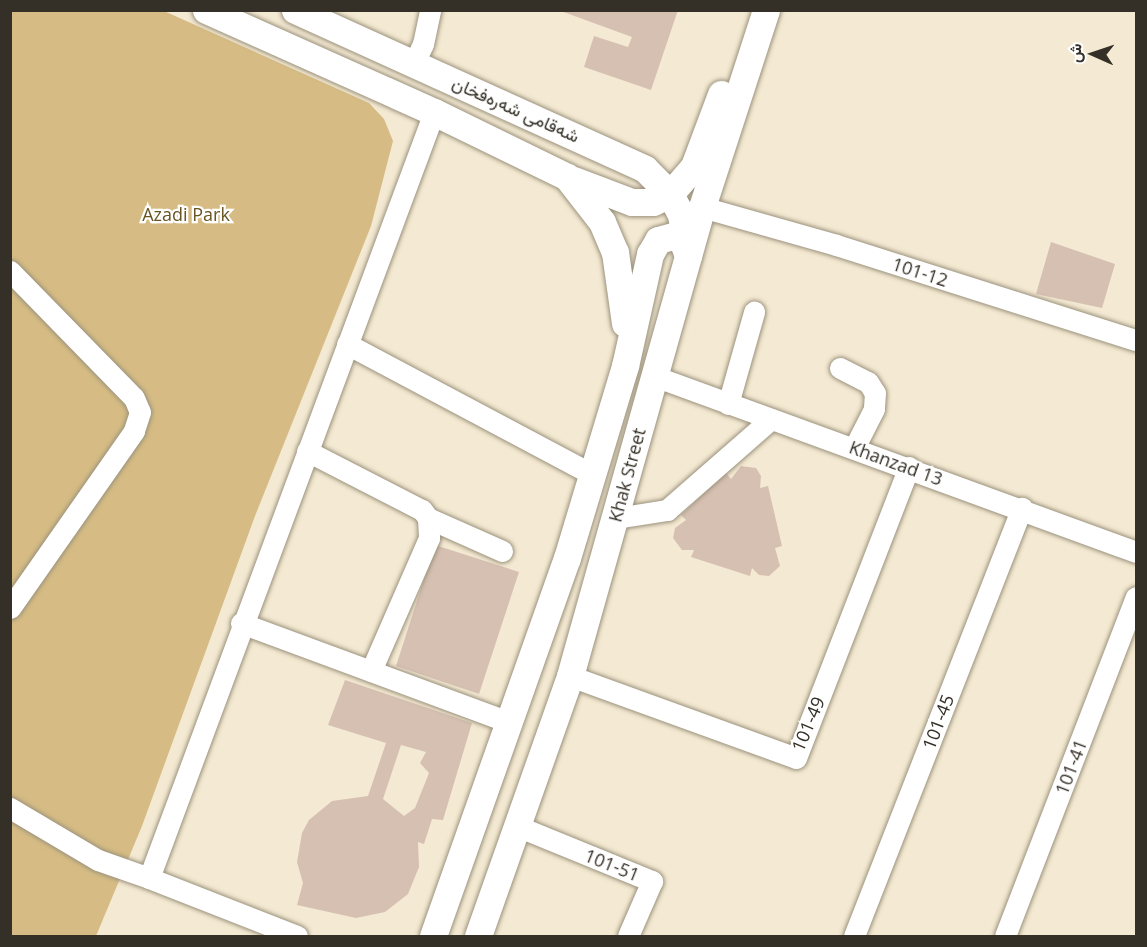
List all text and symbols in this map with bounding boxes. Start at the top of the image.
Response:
north arrow [1063,24,1123,84]
text: ش [1064,43,1087,63]
street label: شەقامی شەرەفخان [449,71,583,147]
park label: Azadi Park [142,203,230,225]
street label: 101-12 [889,253,951,291]
street label: Khak Street [604,426,650,524]
street label: Khanzad 13 [846,436,946,490]
street label: 101-45 [918,691,958,753]
street label: 101-49 [787,693,829,755]
street label: 101-41 [1051,736,1091,798]
street label: 101-51 [581,844,643,886]

